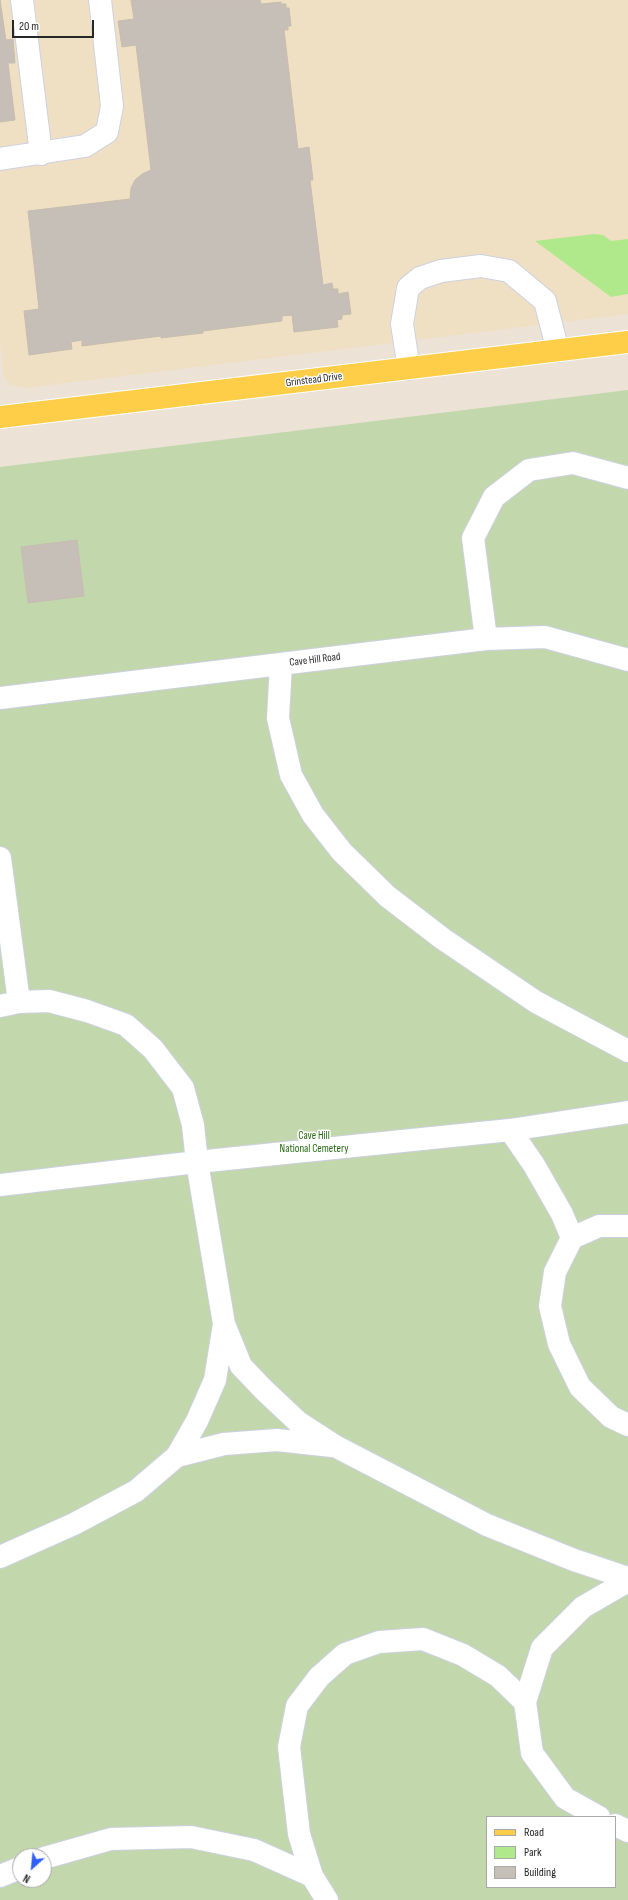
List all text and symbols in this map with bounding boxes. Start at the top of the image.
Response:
scale bar [14,12,96,38]
text: 20 m [19,19,39,34]
street label: Grinstead Drive [285,370,343,390]
street label: Cave Hill Road [289,650,341,670]
park label: Cave Hill National Cemetery [280,1129,348,1155]
legend [486,1816,616,1888]
text: Road [524,1825,544,1840]
text: Park [524,1845,542,1860]
north arrow [12,1848,52,1888]
text: Building [524,1865,556,1880]
text: N [21,1871,32,1885]

